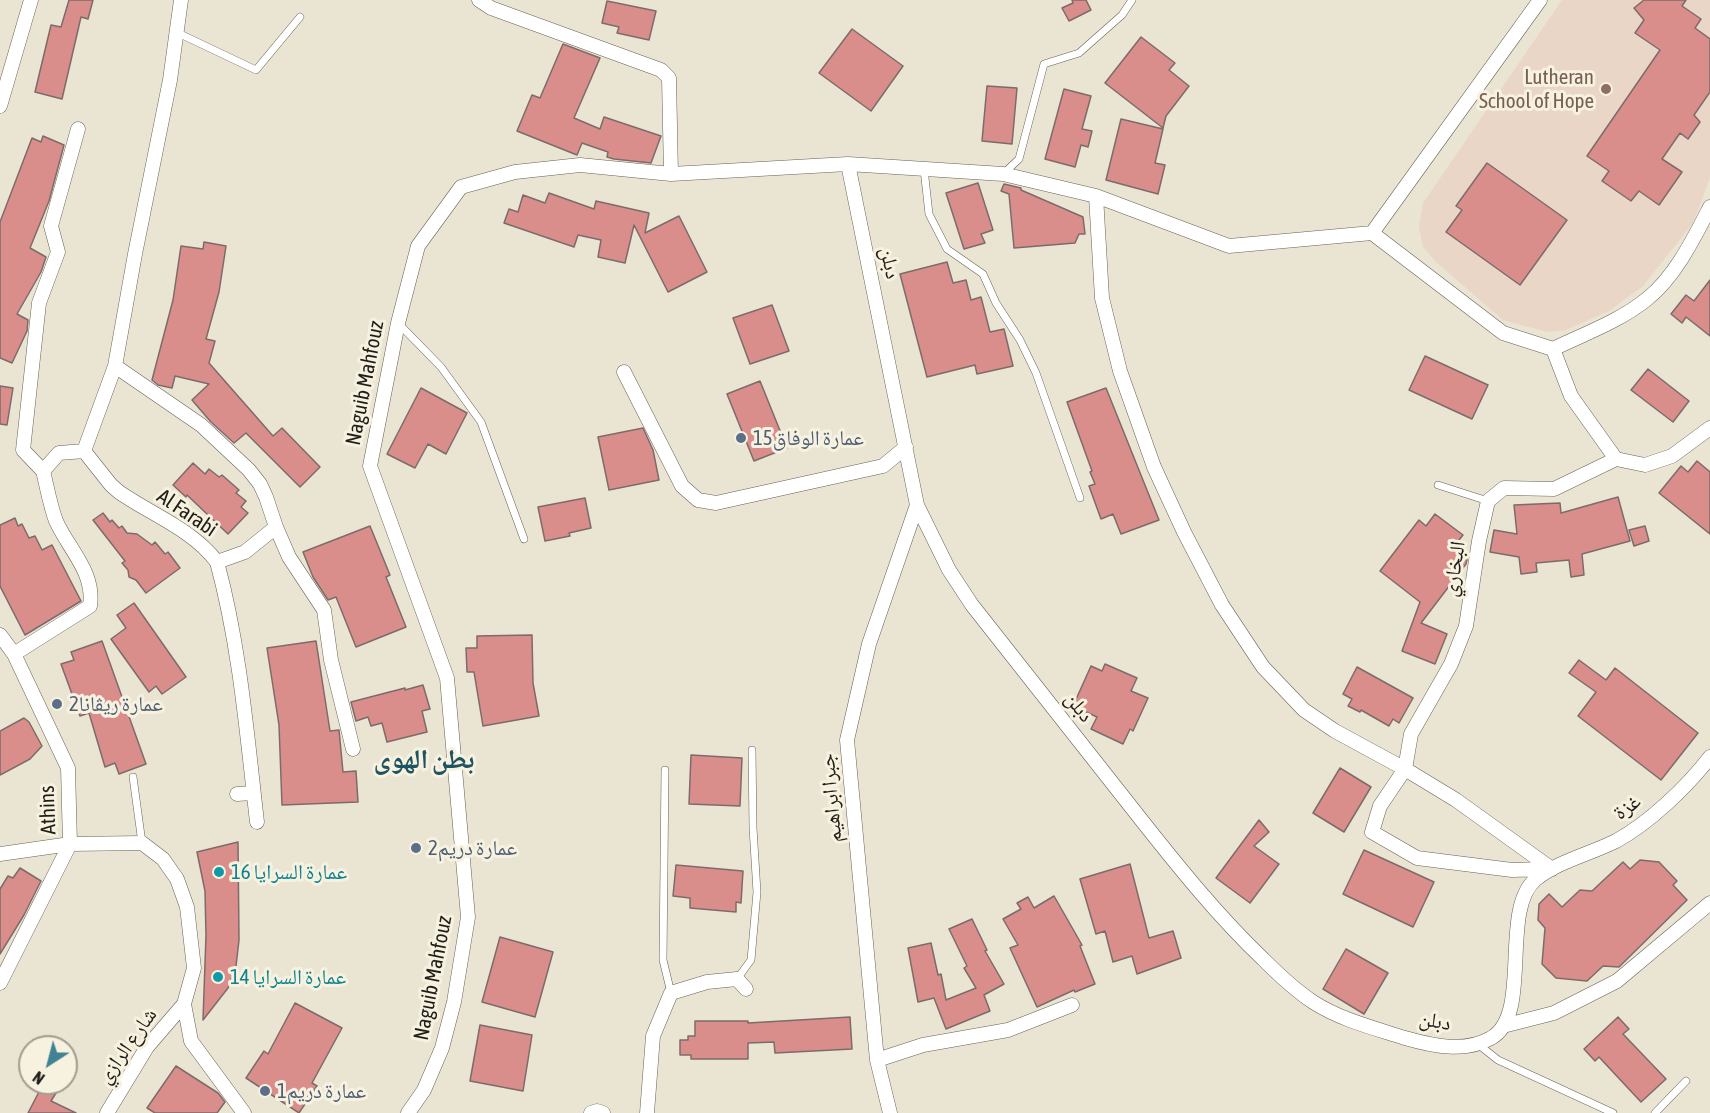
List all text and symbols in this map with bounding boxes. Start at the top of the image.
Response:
place label: Lutheran School of Hope [1479,64,1594,114]
marker: Lutheran School of Hope [1599,82,1613,96]
street label: دبلن [874,245,906,281]
street label: Naguib Mahfouz [341,319,389,447]
place label: عمارة الوفاق15 [753,425,864,451]
marker: عمارة الوفاق15 [734,431,748,445]
street label: Al Farabi [152,484,222,542]
street label: البخاري [1437,539,1471,599]
street label: دبلن [1059,687,1099,727]
place label: عمارة ريڤانا2 [69,691,163,717]
marker: عمارة ريڤانا2 [50,697,64,711]
district label: بطن الهوى [374,743,474,775]
street label: جبرا ابراهيم [815,752,847,844]
street label: Athins [35,785,61,835]
street label: غزة [1608,789,1646,825]
place label: عمارة دريم2 [428,835,517,861]
marker: عمارة دريم2 [409,841,423,855]
place label: عمارة السرايا 16 [231,859,347,885]
marker: عمارة السرايا 16 [212,865,226,879]
street label: Naguib Mahfouz [409,914,457,1042]
place label: عمارة السرايا 14 [230,964,346,990]
marker: عمارة السرايا 14 [211,970,225,984]
street label: شارع الرازي [92,1003,162,1089]
street label: دبلن [1417,1006,1453,1036]
north arrow [18,1035,78,1095]
text: N [29,1068,48,1088]
place label: عمارة دريم1 [277,1078,366,1104]
marker: عمارة دريم1 [258,1084,272,1098]

